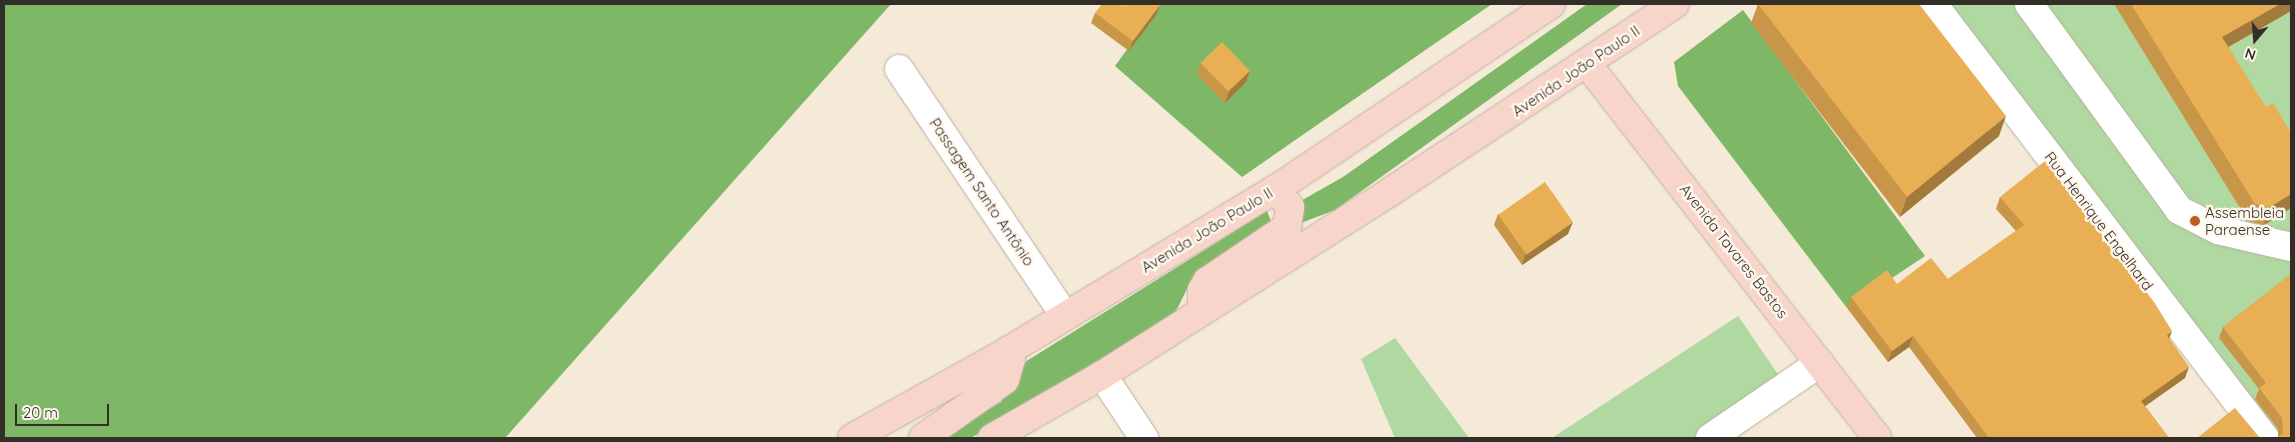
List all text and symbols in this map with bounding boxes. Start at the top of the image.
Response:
north arrow [2230,15,2280,65]
street label: Avenida João Paulo II [1509,22,1643,120]
text: N [2243,44,2258,64]
street label: Passagem Santo Antônio [926,115,1038,269]
street label: Rua Henrique Engelhard [2041,148,2157,294]
street label: Avenida Tavares Bastos [1676,180,1792,322]
street label: Avenida João Paulo II [1138,184,1276,276]
place label: Assembleia Paraense [2205,203,2284,238]
marker: Assembleia Paraense [2189,215,2201,227]
scale bar [18,394,111,426]
text: 20 m [23,403,58,422]

